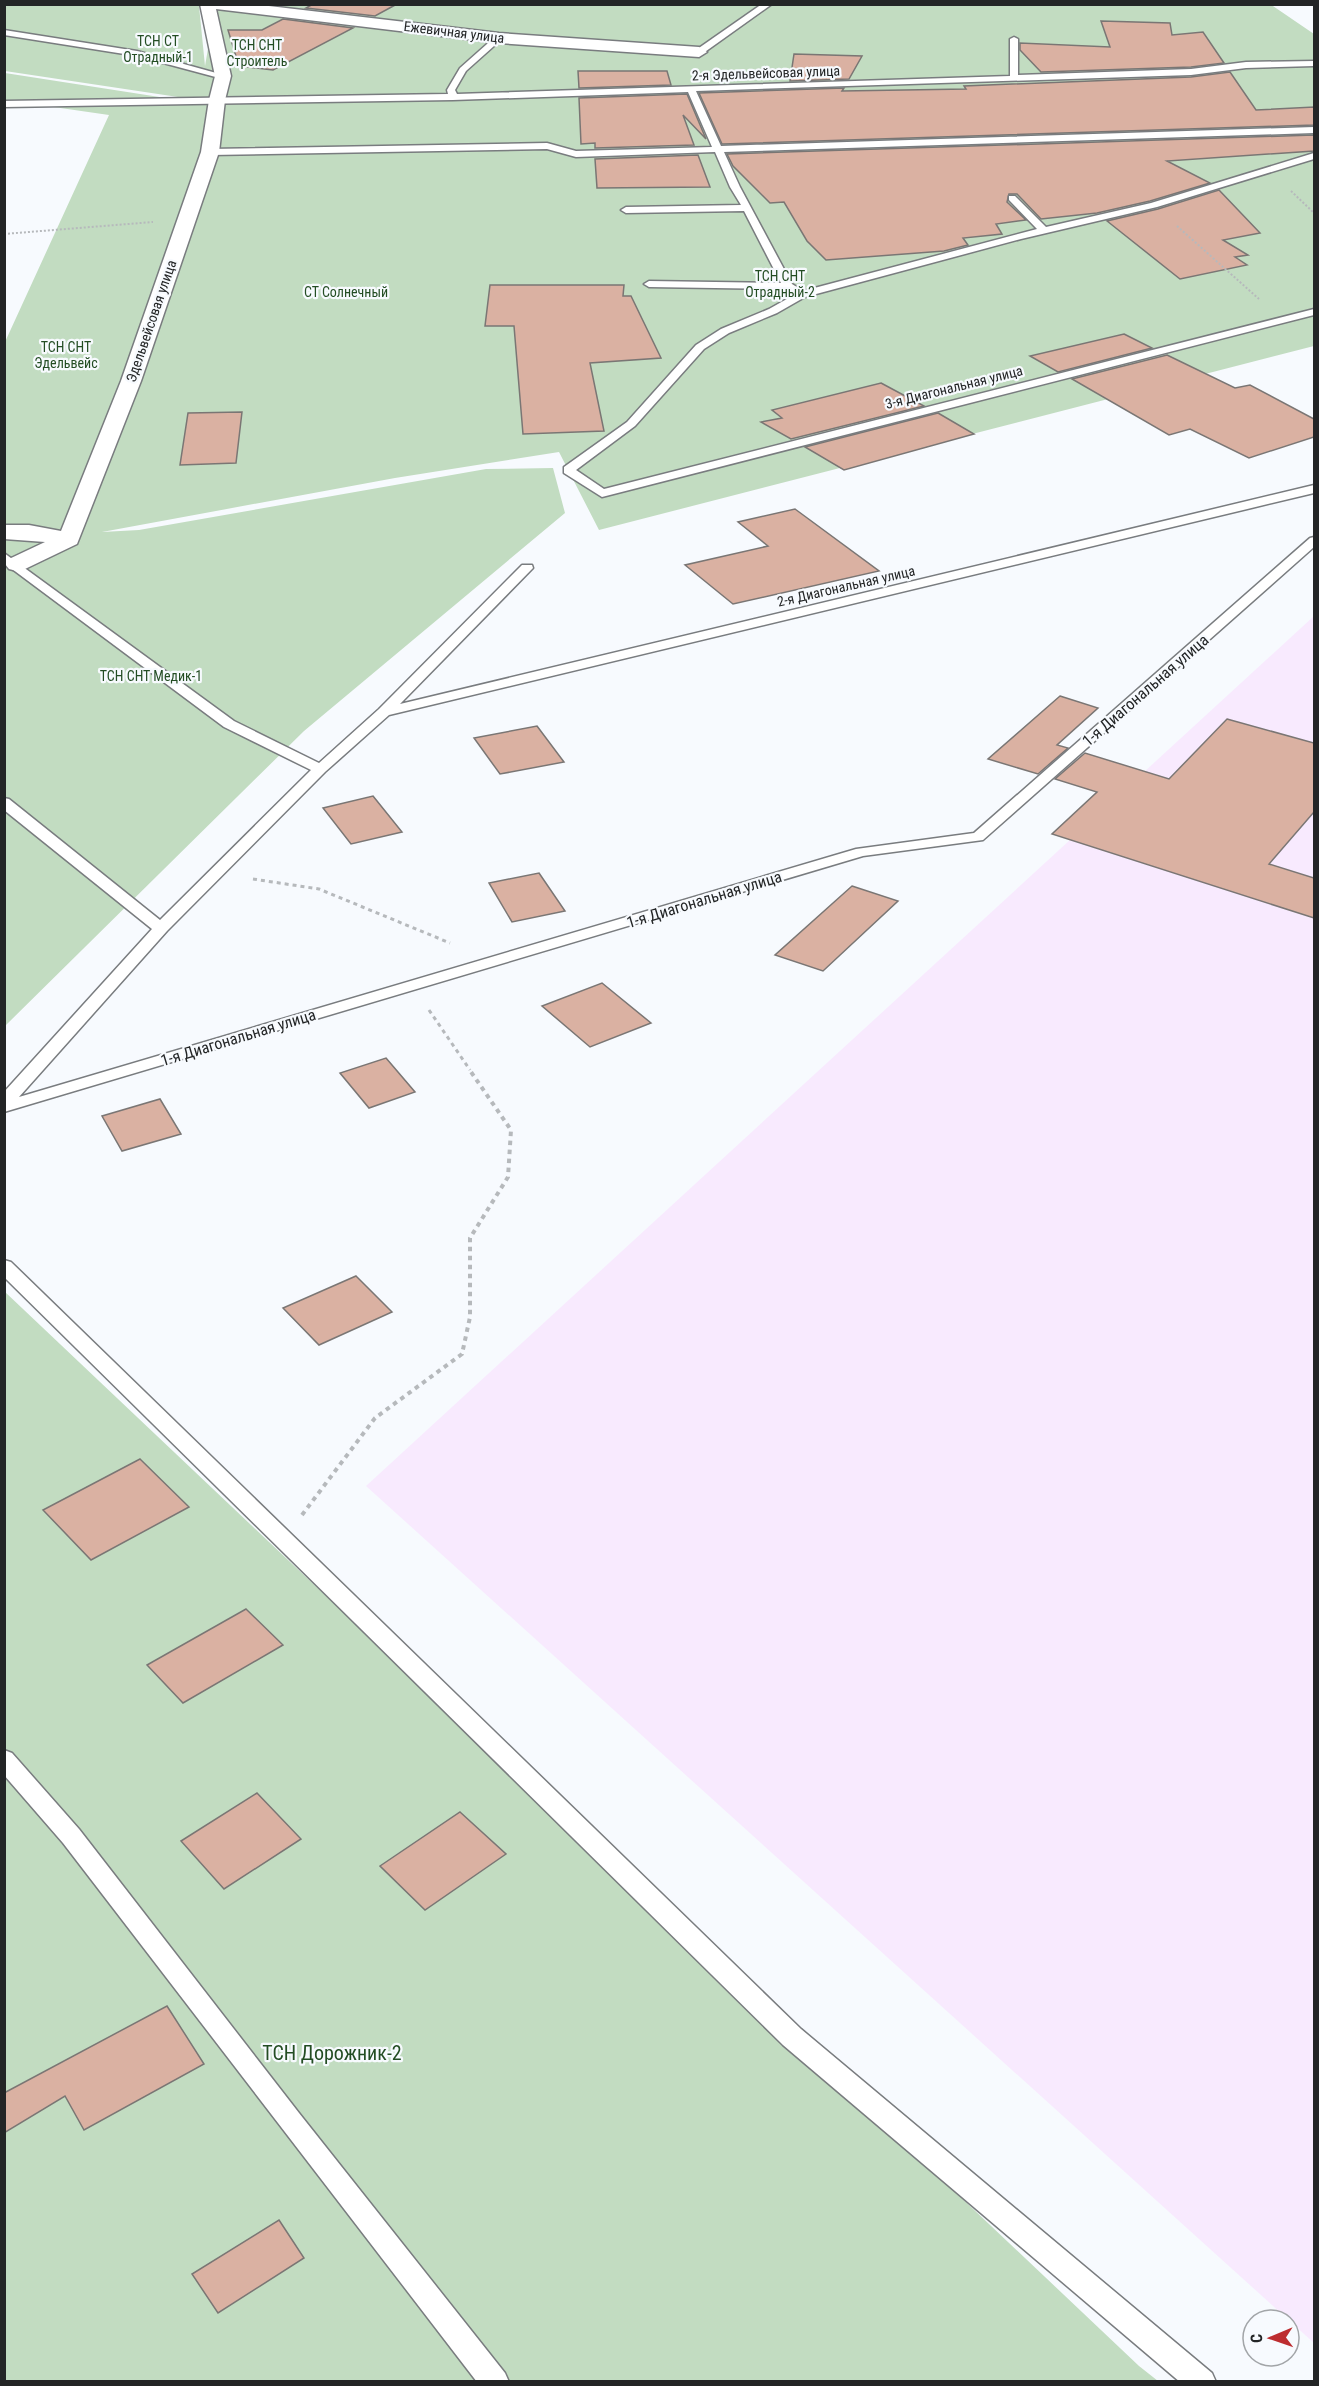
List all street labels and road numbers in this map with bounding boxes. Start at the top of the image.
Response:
street label: Ежевичная улица [403,18,505,46]
street label: 2-я Эдельвейсовая улица [692,62,840,84]
street label: Эдельвейсовая улица [123,258,179,384]
street label: 3-я Диагональная улица [884,362,1024,412]
street label: 2-я Диагональная улица [776,562,916,610]
street label: 1-я Диагональная улица [1078,630,1212,750]
street label: 1-я Диагональная улица [624,867,784,932]
street label: 1-я Диагональная улица [158,1005,318,1070]

